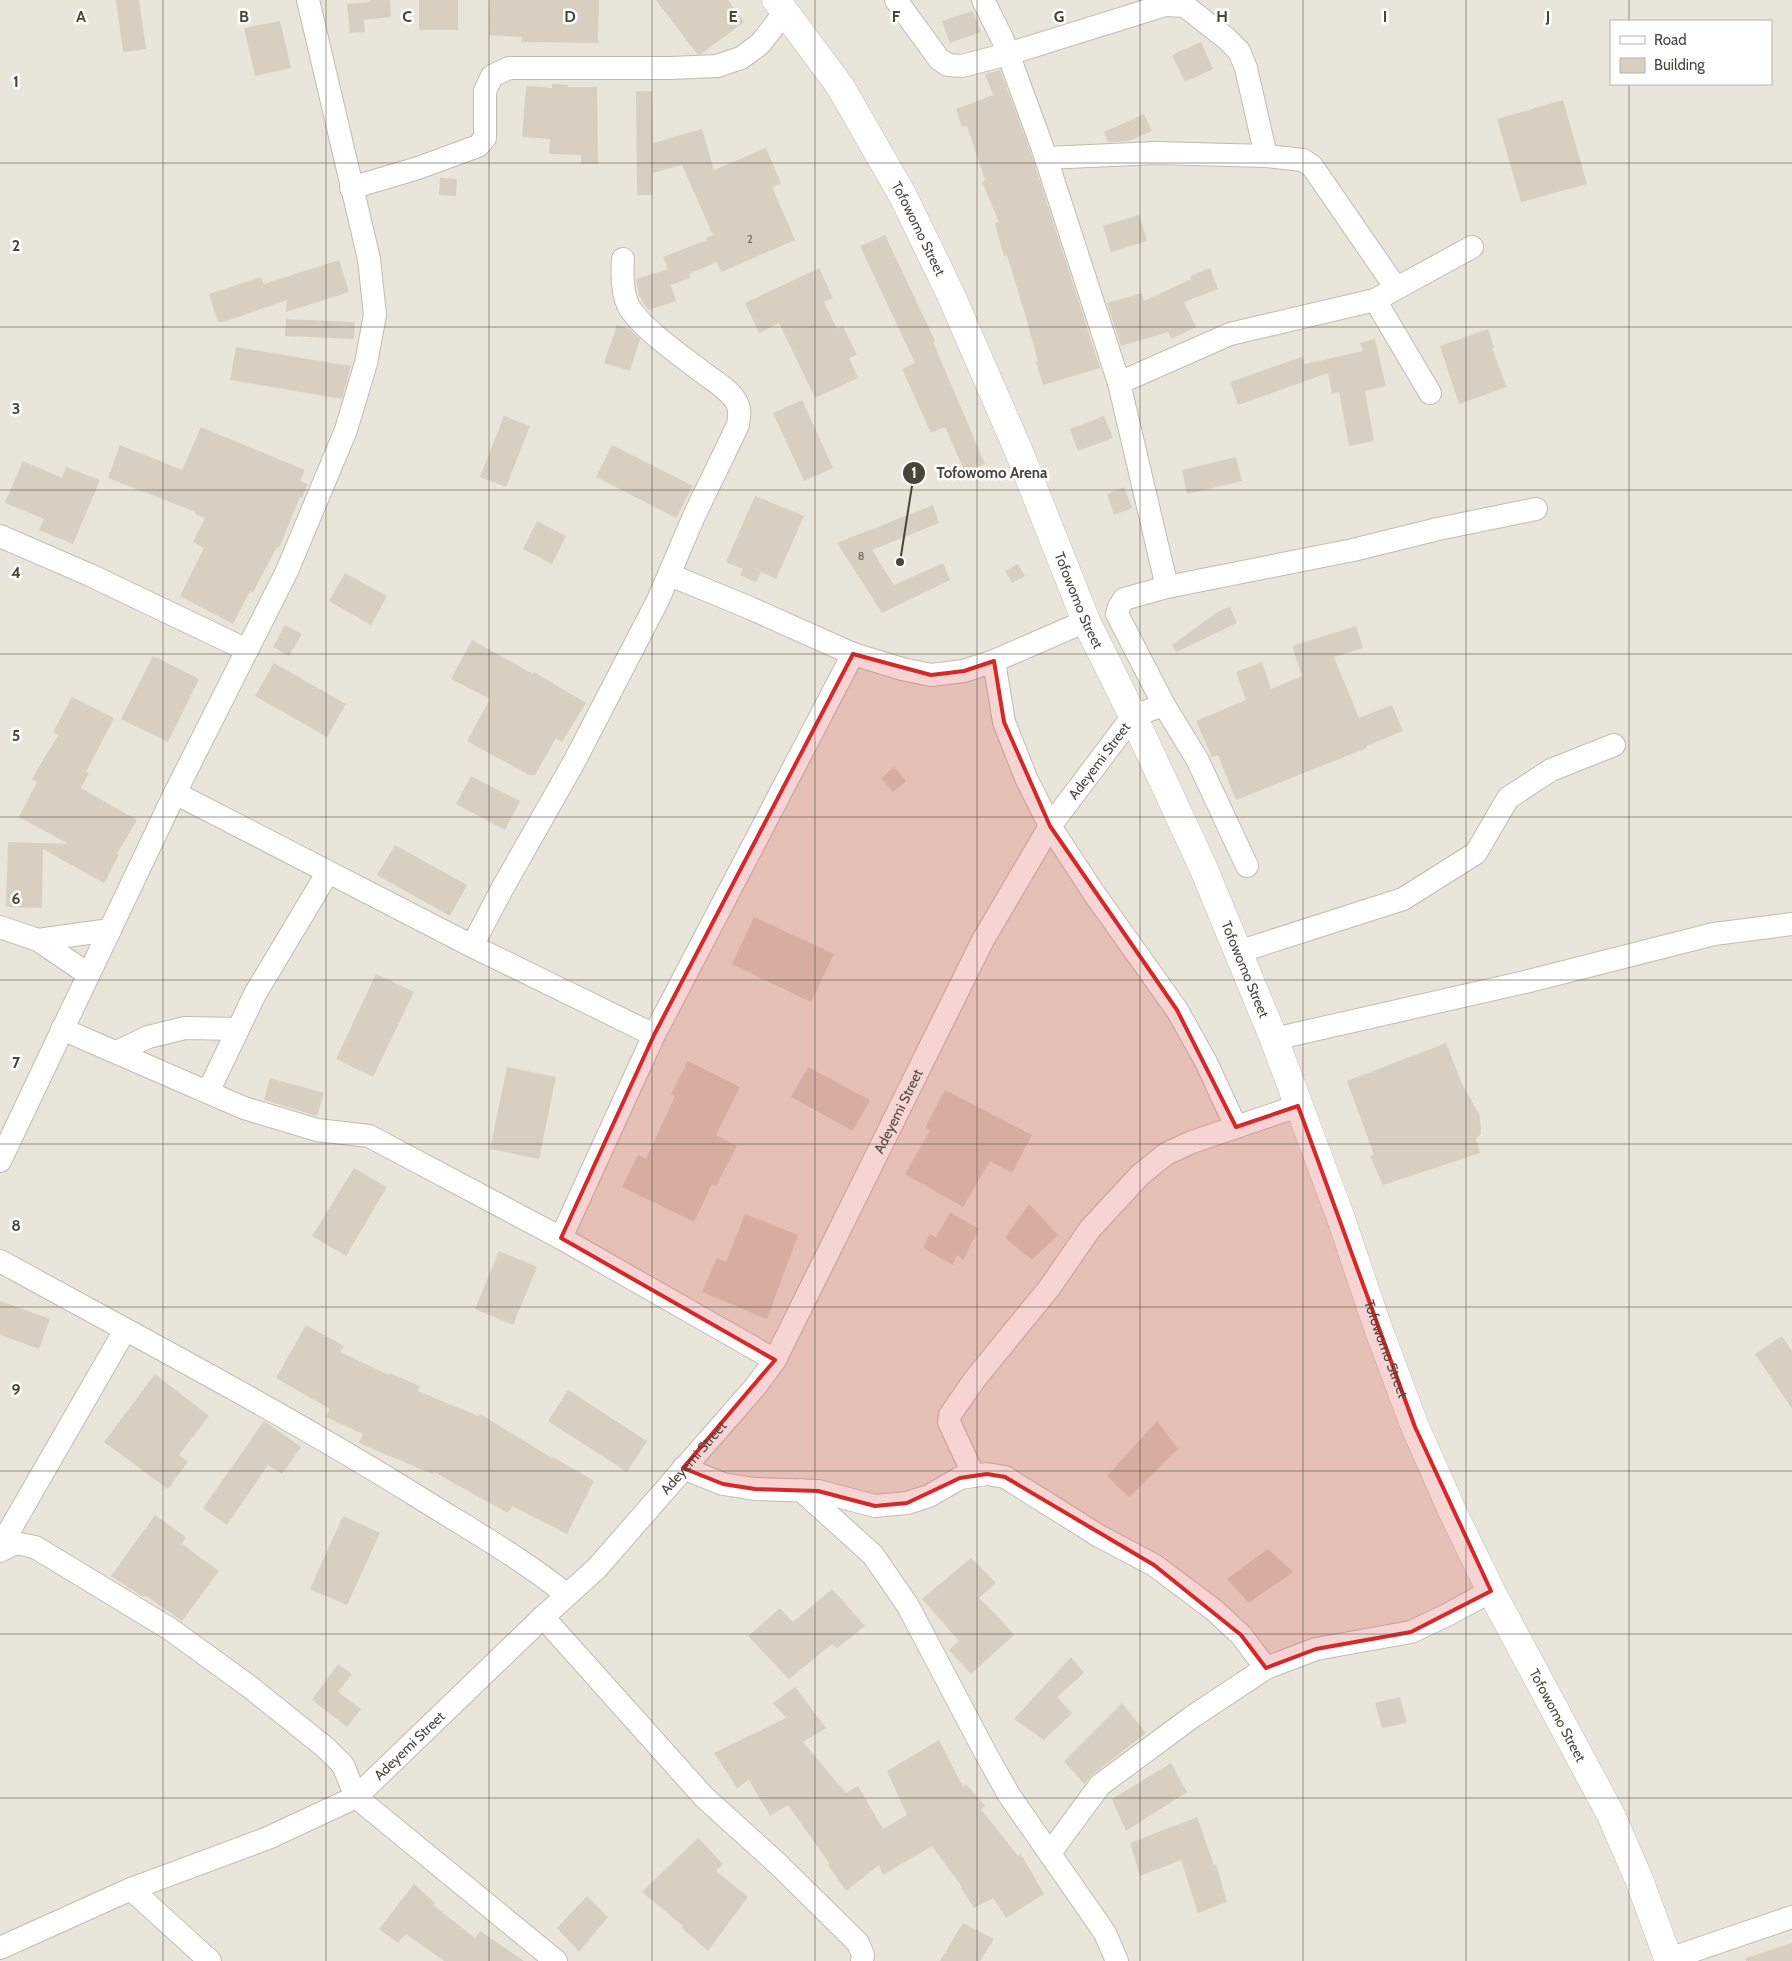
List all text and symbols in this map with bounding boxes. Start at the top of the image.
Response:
text: A [76,7,86,26]
text: B [239,7,249,26]
text: C [402,7,412,26]
text: D [564,7,576,26]
text: E [728,7,738,26]
text: F [892,7,901,26]
text: G [1054,7,1064,26]
text: H [1216,7,1228,26]
text: I [1383,7,1387,26]
text: J [1545,7,1550,26]
legend [1610,20,1772,85]
text: Road [1654,31,1687,49]
text: Building [1654,56,1705,74]
text: 1 [13,72,19,91]
street label: Tofowomo Street [887,178,949,279]
house number: 2 [747,232,753,246]
text: 2 [12,236,20,255]
text: 3 [12,399,20,418]
callout: Tofowomo Arena [901,458,1057,488]
text: 1 [911,464,917,482]
text: Tofowomo Arena [936,464,1048,482]
house number: 8 [858,549,864,563]
street label: Tofowomo Street [1051,549,1107,652]
text: 4 [11,563,21,582]
street label: Adeyemi Street [1064,718,1134,803]
text: 5 [12,726,20,745]
text: 6 [12,889,21,908]
street label: Tofowomo Street [1217,918,1273,1021]
text: 7 [12,1053,21,1072]
street label: Adeyemi Street [870,1066,927,1156]
text: 8 [11,1216,21,1235]
street label: Tofowomo Street [1360,1298,1412,1401]
text: 9 [12,1380,21,1399]
street label: Adeyemi Street [656,1417,731,1498]
street label: Tofowomo Street [1525,1666,1590,1765]
street label: Adeyemi Street [370,1707,449,1784]

